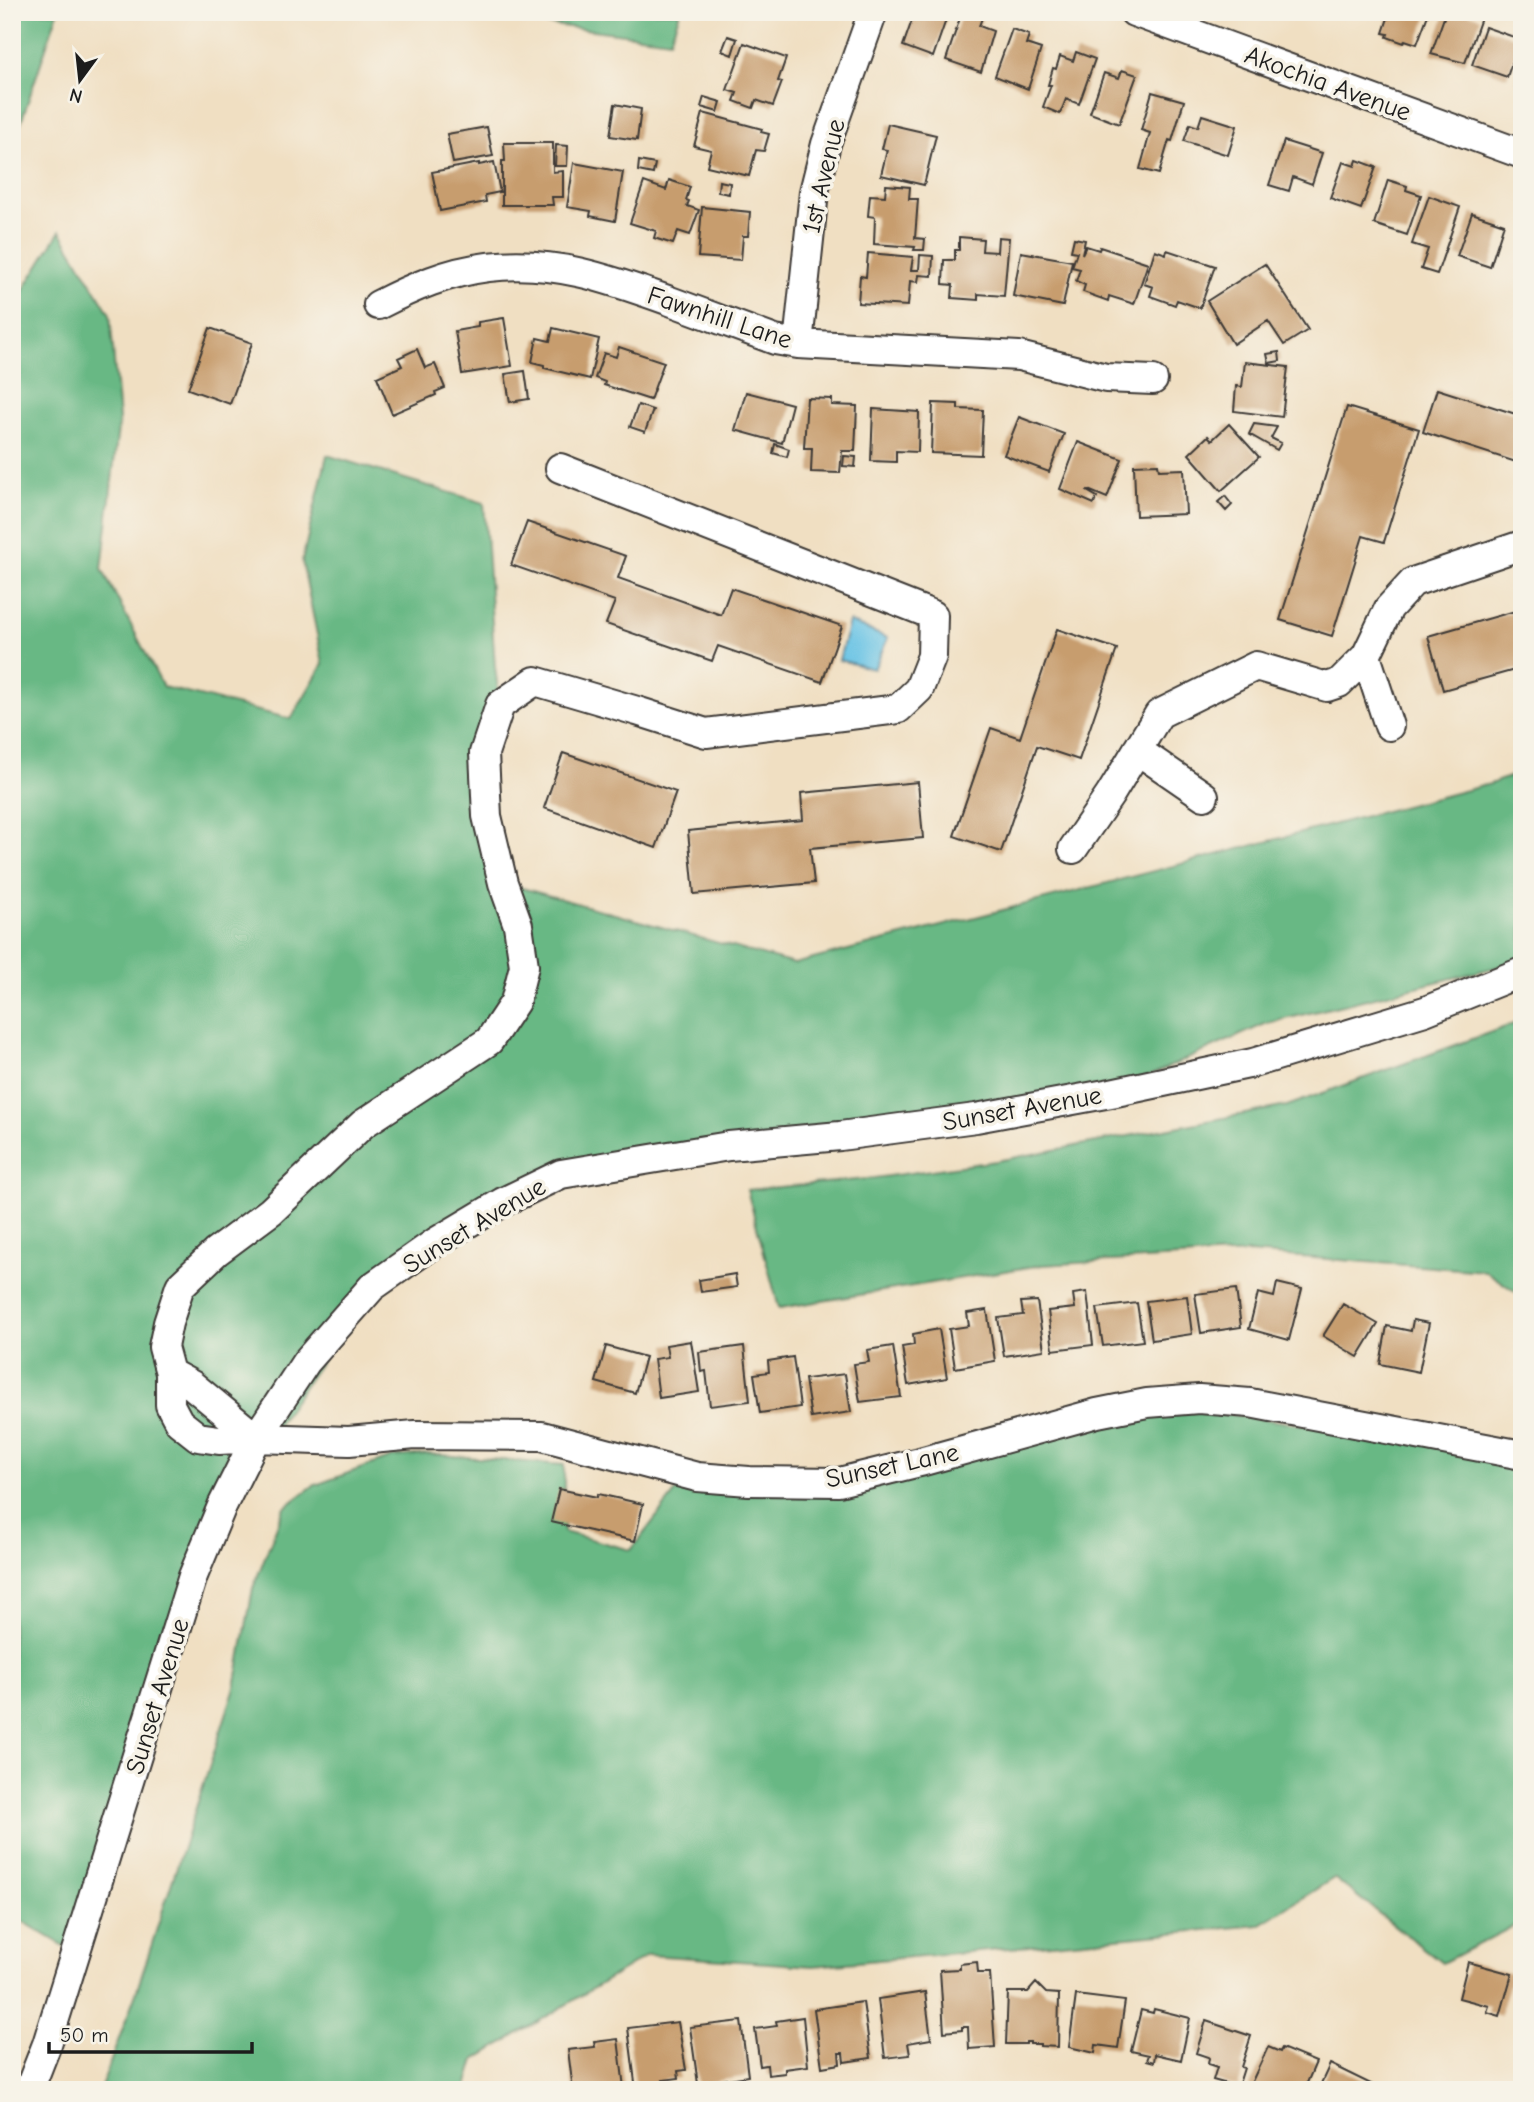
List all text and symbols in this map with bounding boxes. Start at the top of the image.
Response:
street label: Akochia Avenue [1241,40,1415,128]
north arrow [46,46,116,116]
text: N [67,83,85,108]
street label: 1st Avenue [796,116,852,236]
street label: Fawnhill Lane [644,280,796,355]
street label: Sunset Avenue [940,1080,1104,1138]
street label: Sunset Avenue [398,1172,551,1280]
street label: Sunset Lane [823,1437,961,1495]
street label: Sunset Avenue [120,1615,196,1778]
scale bar [49,2011,252,2055]
text: 50 m [60,2023,109,2047]

